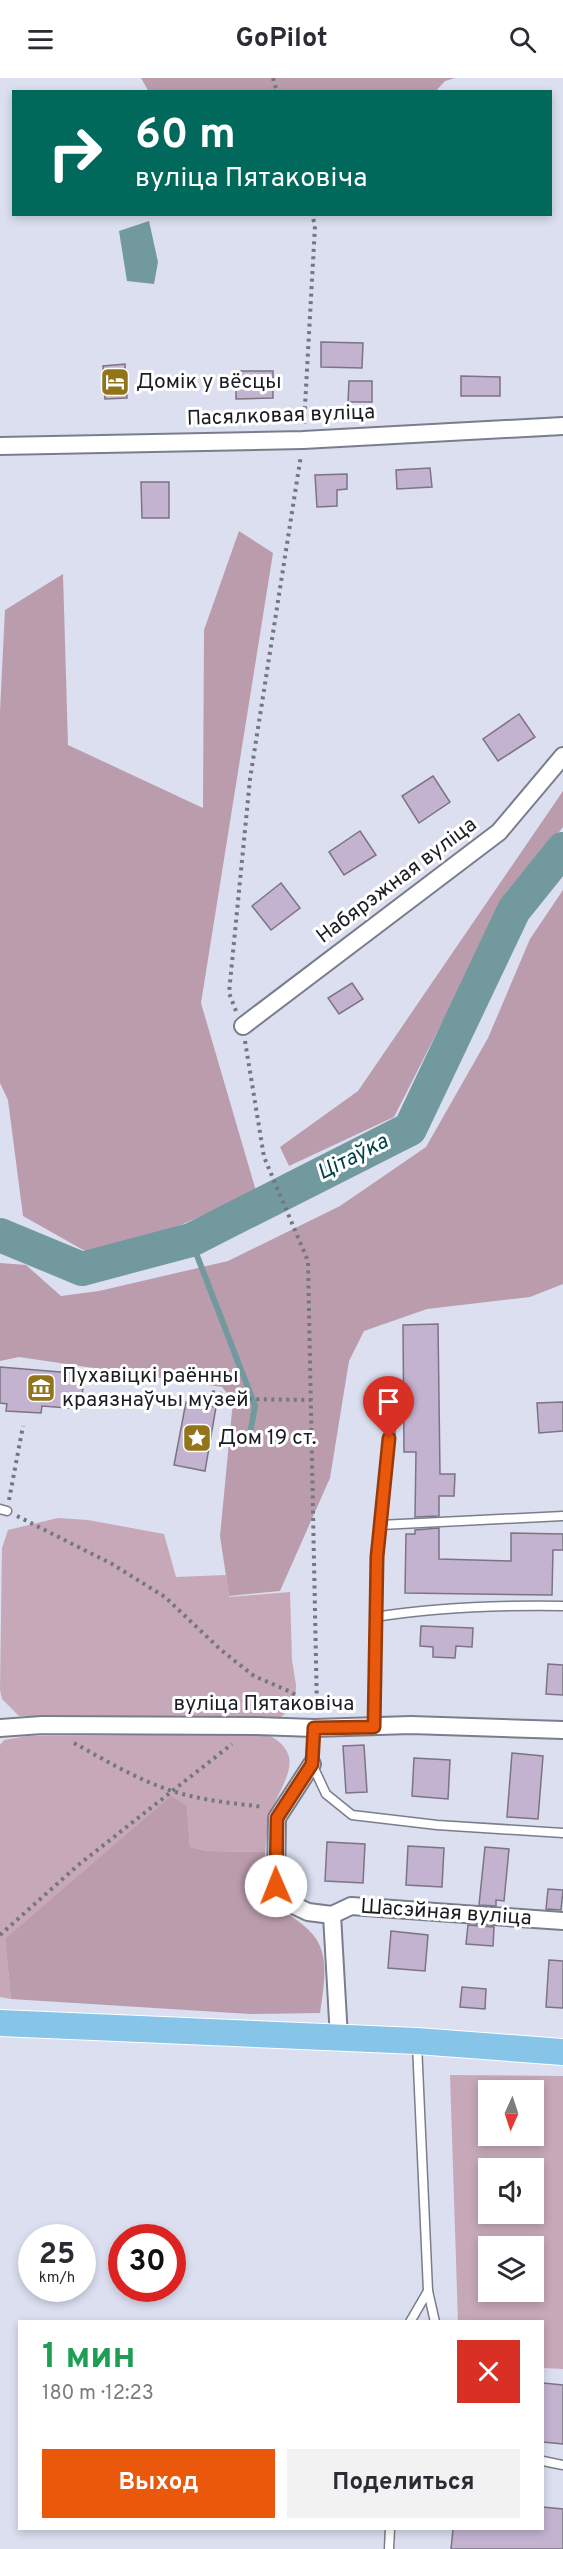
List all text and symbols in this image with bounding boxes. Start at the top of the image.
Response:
text: GoPilot [235,22,328,56]
icon: menu [24,23,57,56]
icon: search [506,23,539,56]
text: 60 m [135,110,236,163]
icon: right [36,114,114,192]
text: вуліца Пятаковіча [135,162,367,196]
hotel icon: Домік у вёсцы [99,366,131,398]
place label: Домік у вёсцы [136,369,282,396]
street label: Пасялковая вуліца [186,399,376,433]
street label: Набярэжная вуліца [311,812,483,950]
water label: Цітаўка [313,1128,393,1187]
place label: Пухавіцкі раённы краязнаўчы музей [62,1363,249,1414]
museum icon: Пухавіцкі раённы краязнаўчы музей [25,1372,57,1404]
pin [363,1376,414,1438]
icon: arrive [372,1385,405,1418]
place icon: Дом 19 ст. [181,1422,213,1454]
place label: Дом 19 ст. [218,1425,316,1452]
street label: вуліца Пятаковіча [174,1691,354,1718]
position arrow [244,1854,308,1918]
street label: Шасэйная вуліца [359,1894,533,1932]
north arrow [478,2080,544,2146]
map controls [478,2080,544,2302]
button: sound [478,2158,544,2224]
speed limit sign: 30 [108,2224,186,2302]
button: layers [478,2236,544,2302]
text: 25 [39,2237,75,2274]
text: km/h [39,2269,75,2288]
text: 1 мин [42,2335,136,2381]
button: close [457,2340,520,2403]
text: 180 m · 12:23 [42,2381,154,2407]
button: Выход [42,2449,275,2518]
button: Поделиться [287,2449,520,2518]

